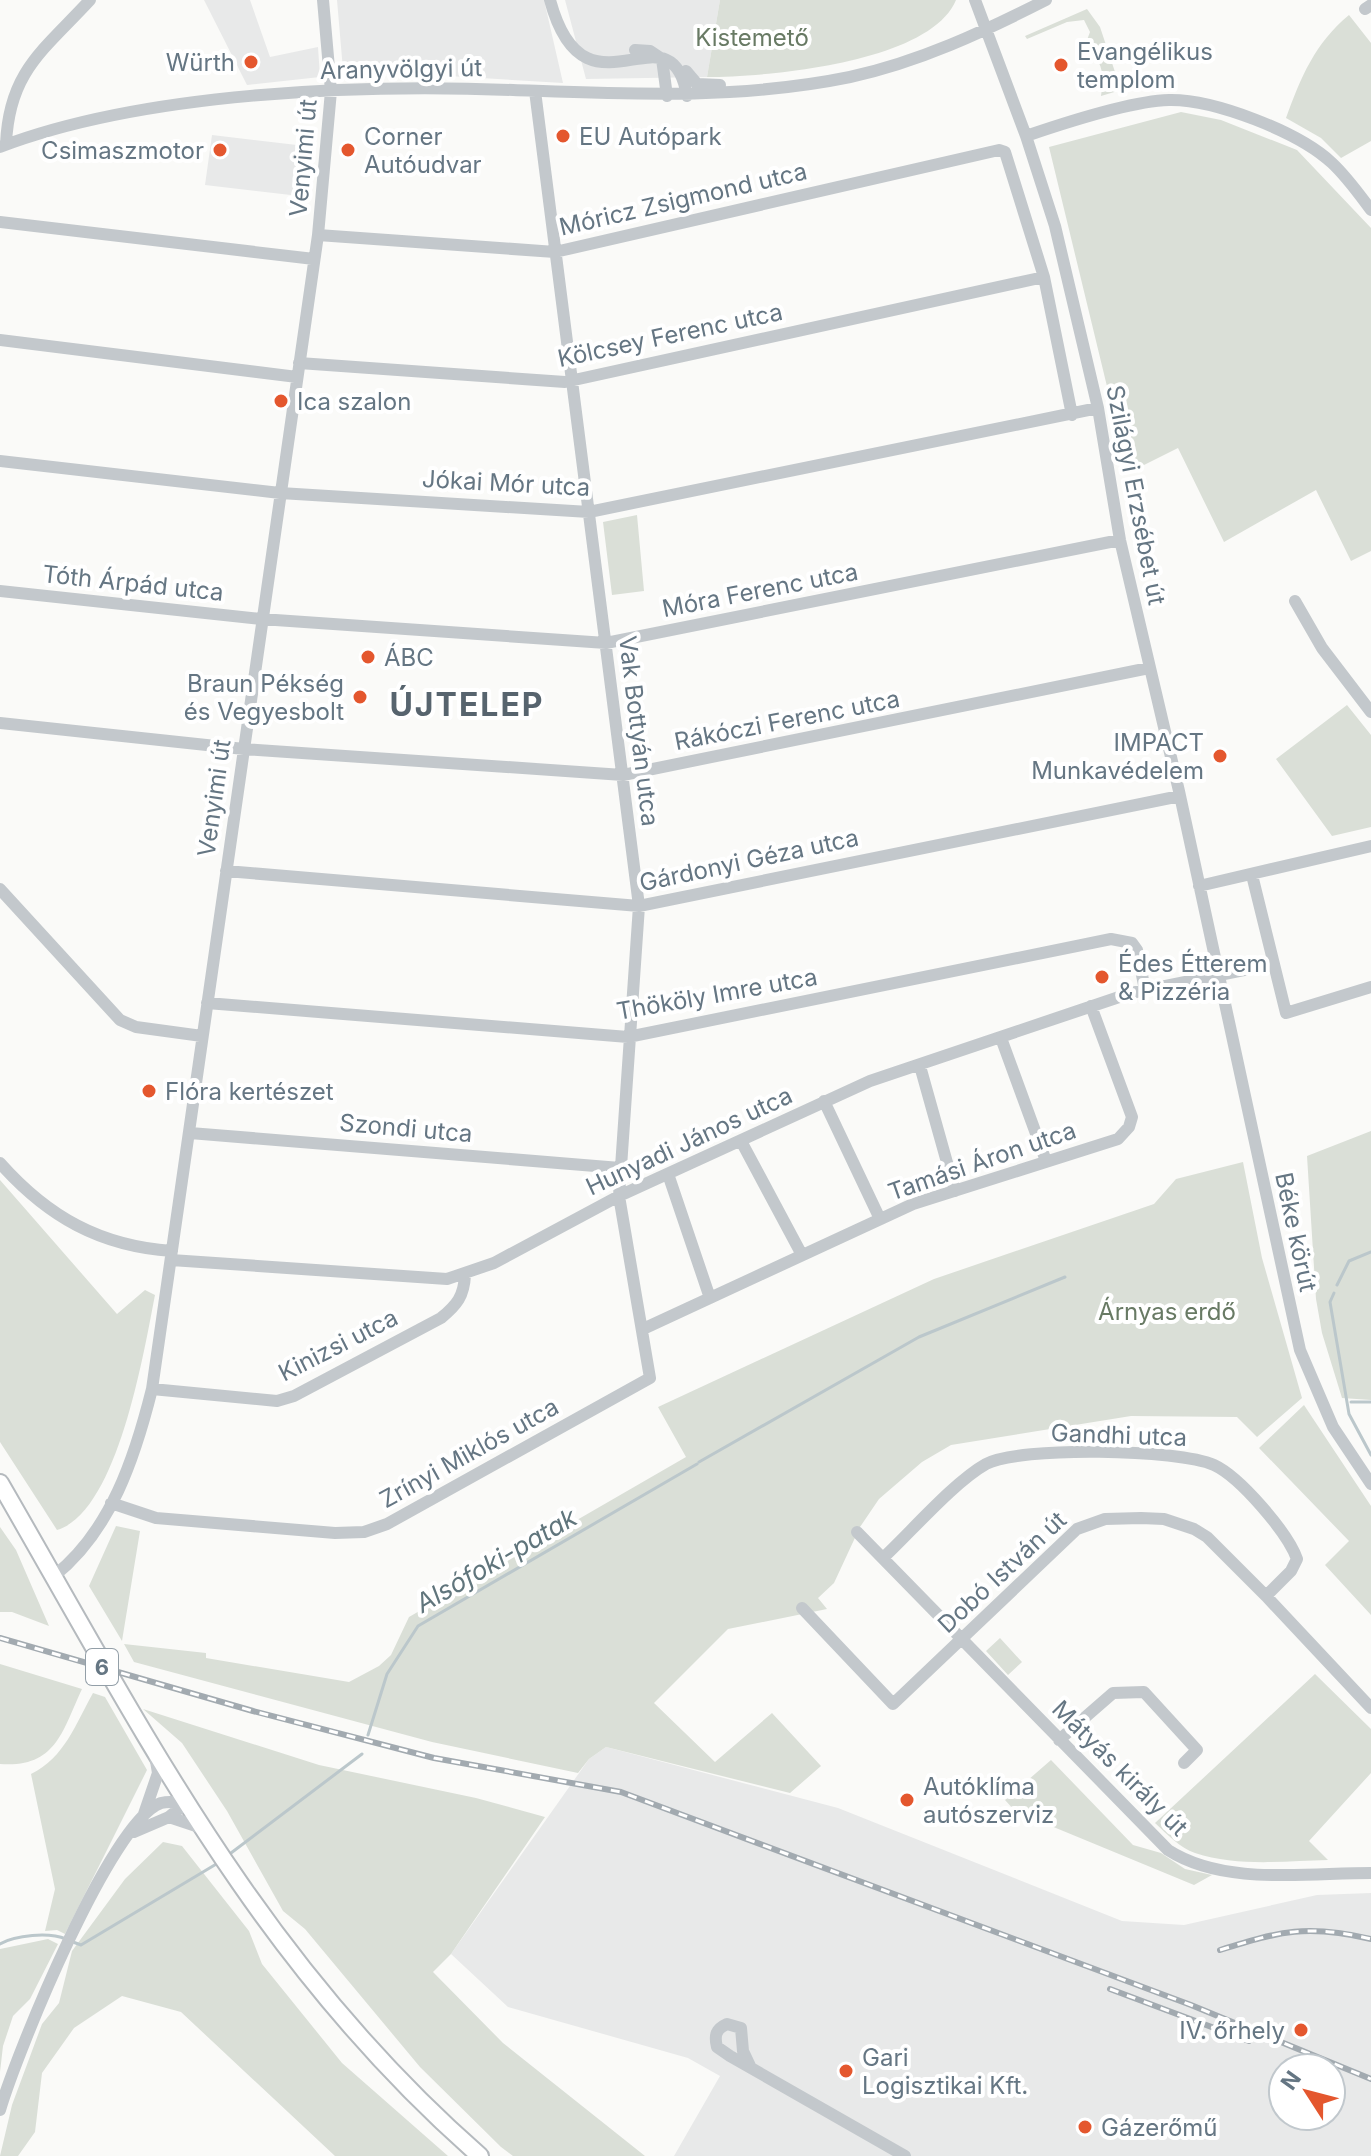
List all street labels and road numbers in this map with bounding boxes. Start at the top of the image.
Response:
street label: Aranyvölgyi út [320,53,483,85]
street label: Venyimi út [283,98,323,218]
street label: Móricz Zsigmond utca [556,156,810,242]
street label: Kölcsey Ferenc utca [555,297,785,373]
street label: Szilágyi Erzsébet út [1100,383,1172,607]
street label: Jókai Mór utca [421,464,591,502]
street label: Móra Ferenc utca [660,557,860,623]
street label: Tóth Árpád utca [41,558,225,607]
street label: Vak Bottyán utca [613,634,665,828]
street label: Rákóczi Ferenc utca [672,684,902,756]
street label: Venyimi út [191,737,237,858]
street label: Gárdonyi Géza utca [637,823,861,897]
street label: Thököly Imre utca [614,962,820,1026]
street label: Hunyadi János utca [581,1080,797,1202]
street label: Szondi utca [338,1108,474,1148]
street label: Tamási Áron utca [884,1114,1080,1207]
street label: Béke körút [1269,1170,1323,1294]
street label: Kinizsi utca [273,1303,403,1387]
street label: Zrínyi Miklós utca [375,1392,563,1514]
street label: Gandhi utca [1050,1418,1188,1452]
street label: Dobó István út [932,1505,1072,1639]
road number: 6 [86,1649,118,1685]
street label: Mátyás király út [1046,1694,1194,1842]

